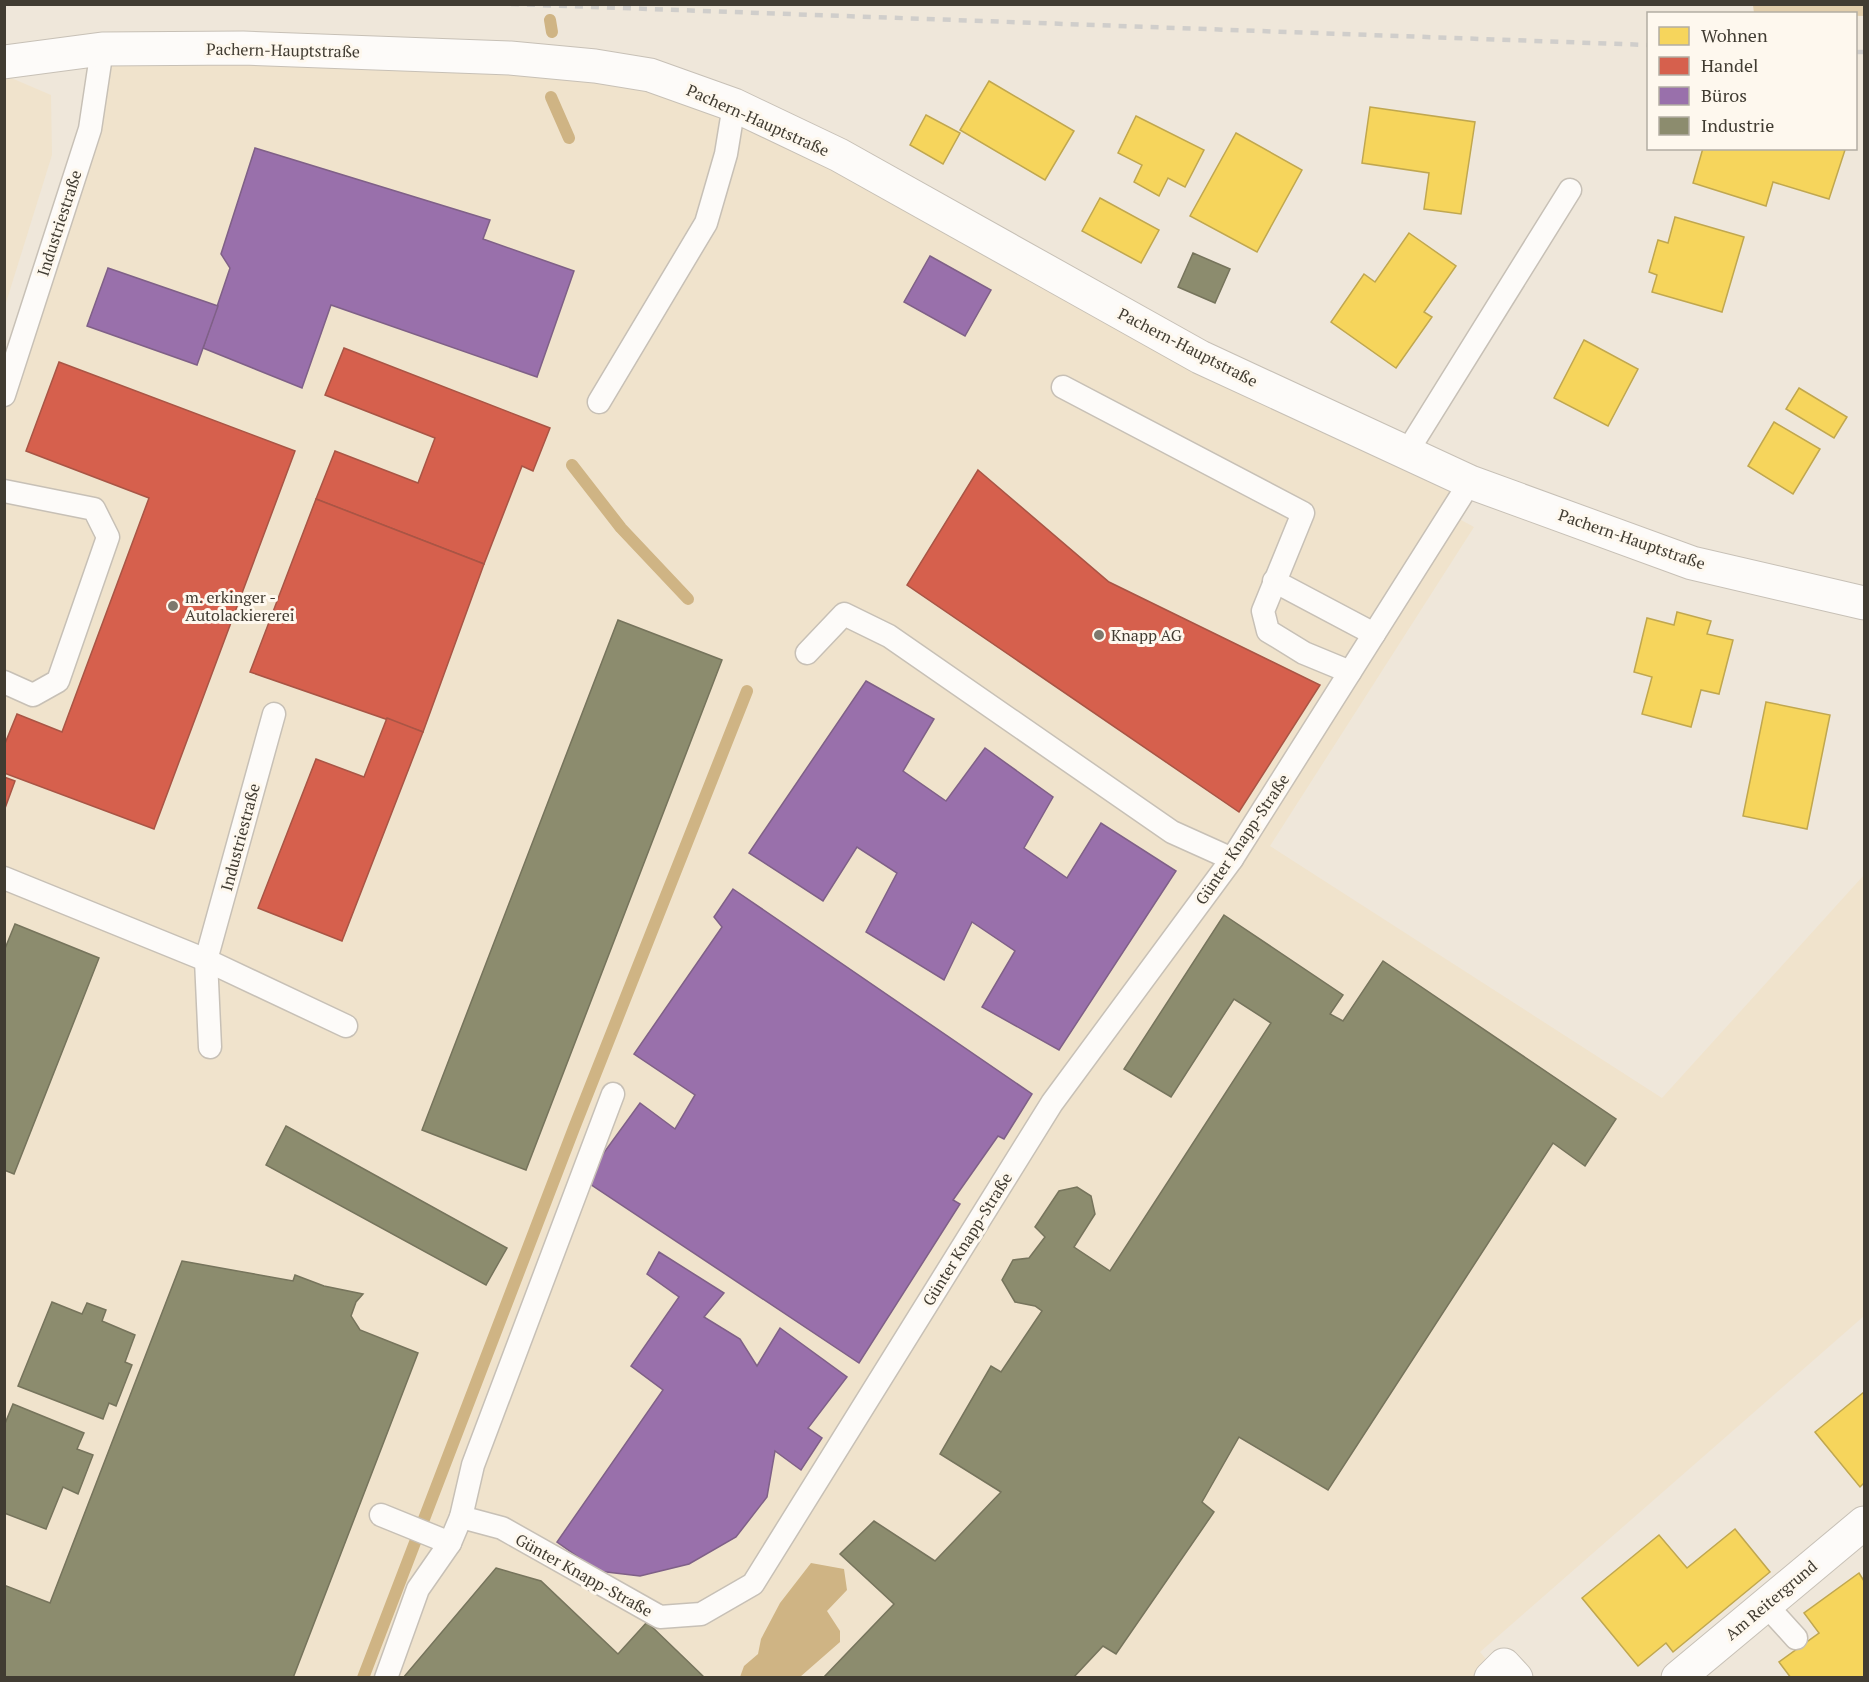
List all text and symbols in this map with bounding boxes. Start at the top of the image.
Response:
legend [1647,12,1857,150]
text: Wohnen [1701,23,1768,47]
street label: Pachern-Hauptstraße [206,38,360,62]
text: Handel [1701,53,1758,77]
street label: Pachern-Hauptstraße [683,79,833,161]
text: Büros [1701,83,1747,107]
text: Industrie [1701,113,1774,137]
street label: Industriestraße [31,167,87,279]
street label: Pachern-Hauptstraße [1114,302,1262,392]
street label: Pachern-Hauptstraße [1556,504,1708,574]
place label: m. erkinger - Autolackiererei [185,586,295,626]
marker: m. erkinger - Autolackiererei [166,599,180,613]
place label: Knapp AG [1111,624,1182,646]
marker: Knapp AG [1092,628,1106,642]
street label: Günter Knapp-Straße [1190,769,1294,909]
street label: Industriestraße [215,781,265,893]
street label: Günter Knapp-Straße [917,1168,1017,1310]
street label: Günter Knapp-Straße [512,1528,656,1622]
street label: Am Reitergrund [1720,1555,1822,1645]

